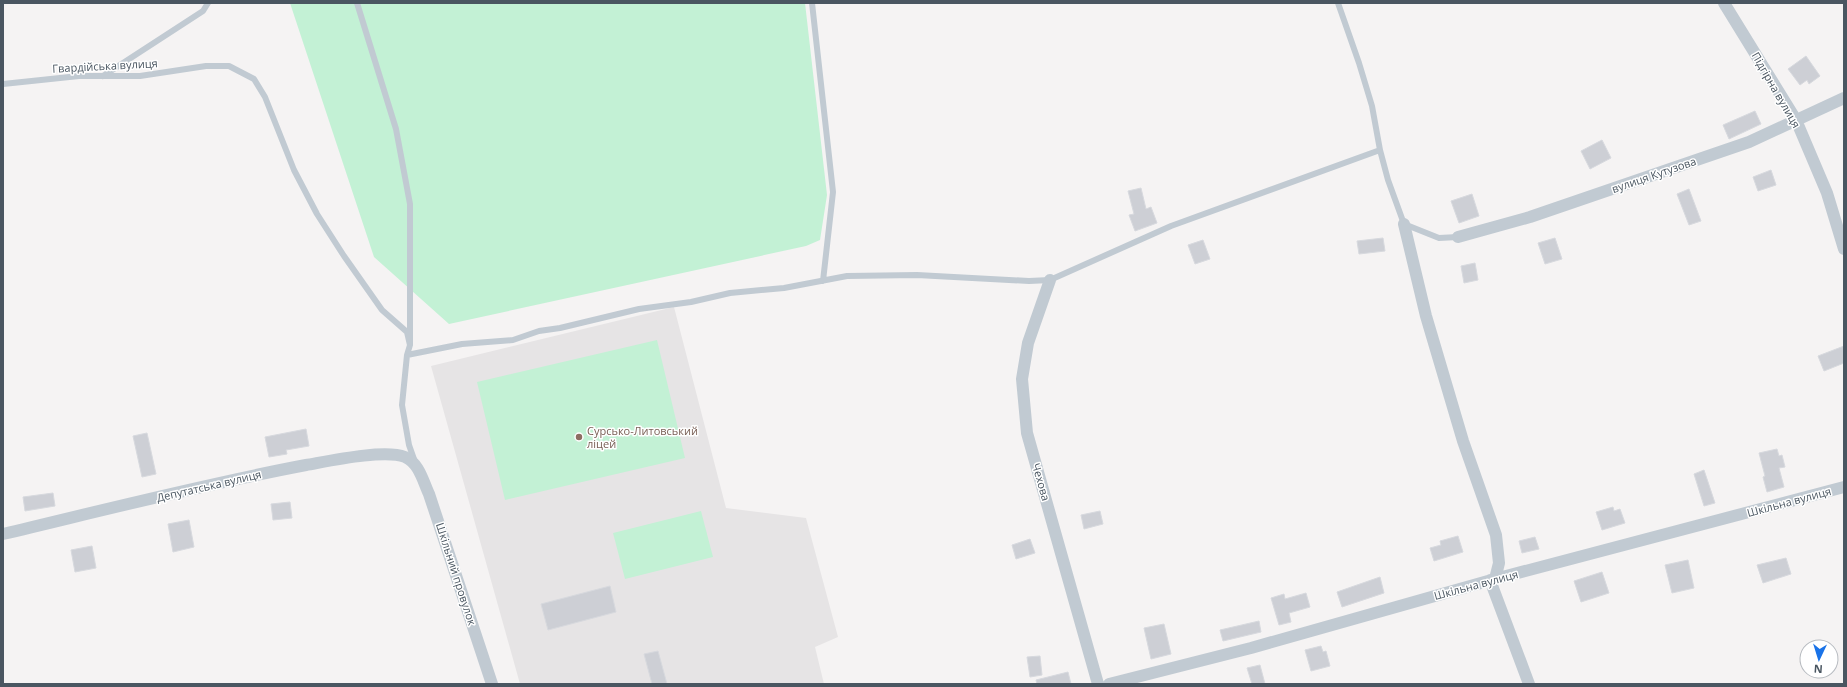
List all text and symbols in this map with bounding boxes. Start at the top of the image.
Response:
street label: Підгірна вулиця [1749,49,1804,130]
street label: Гвардійська вулиця [52,55,158,76]
street label: вулиця Кутузова [1610,153,1698,196]
place label: Сурсько-Литовський ліцей [587,423,698,451]
marker: Сурсько-Литовський ліцей [574,432,584,442]
street label: Чехова [1029,461,1054,502]
street label: Депутатська вулиця [155,466,263,505]
street label: Шкільна вулиця [1745,483,1833,520]
street label: Шкільний провулок [433,521,480,627]
street label: Шкільна вулиця [1432,566,1520,603]
north arrow [1799,639,1839,679]
text: N [1813,662,1823,677]

